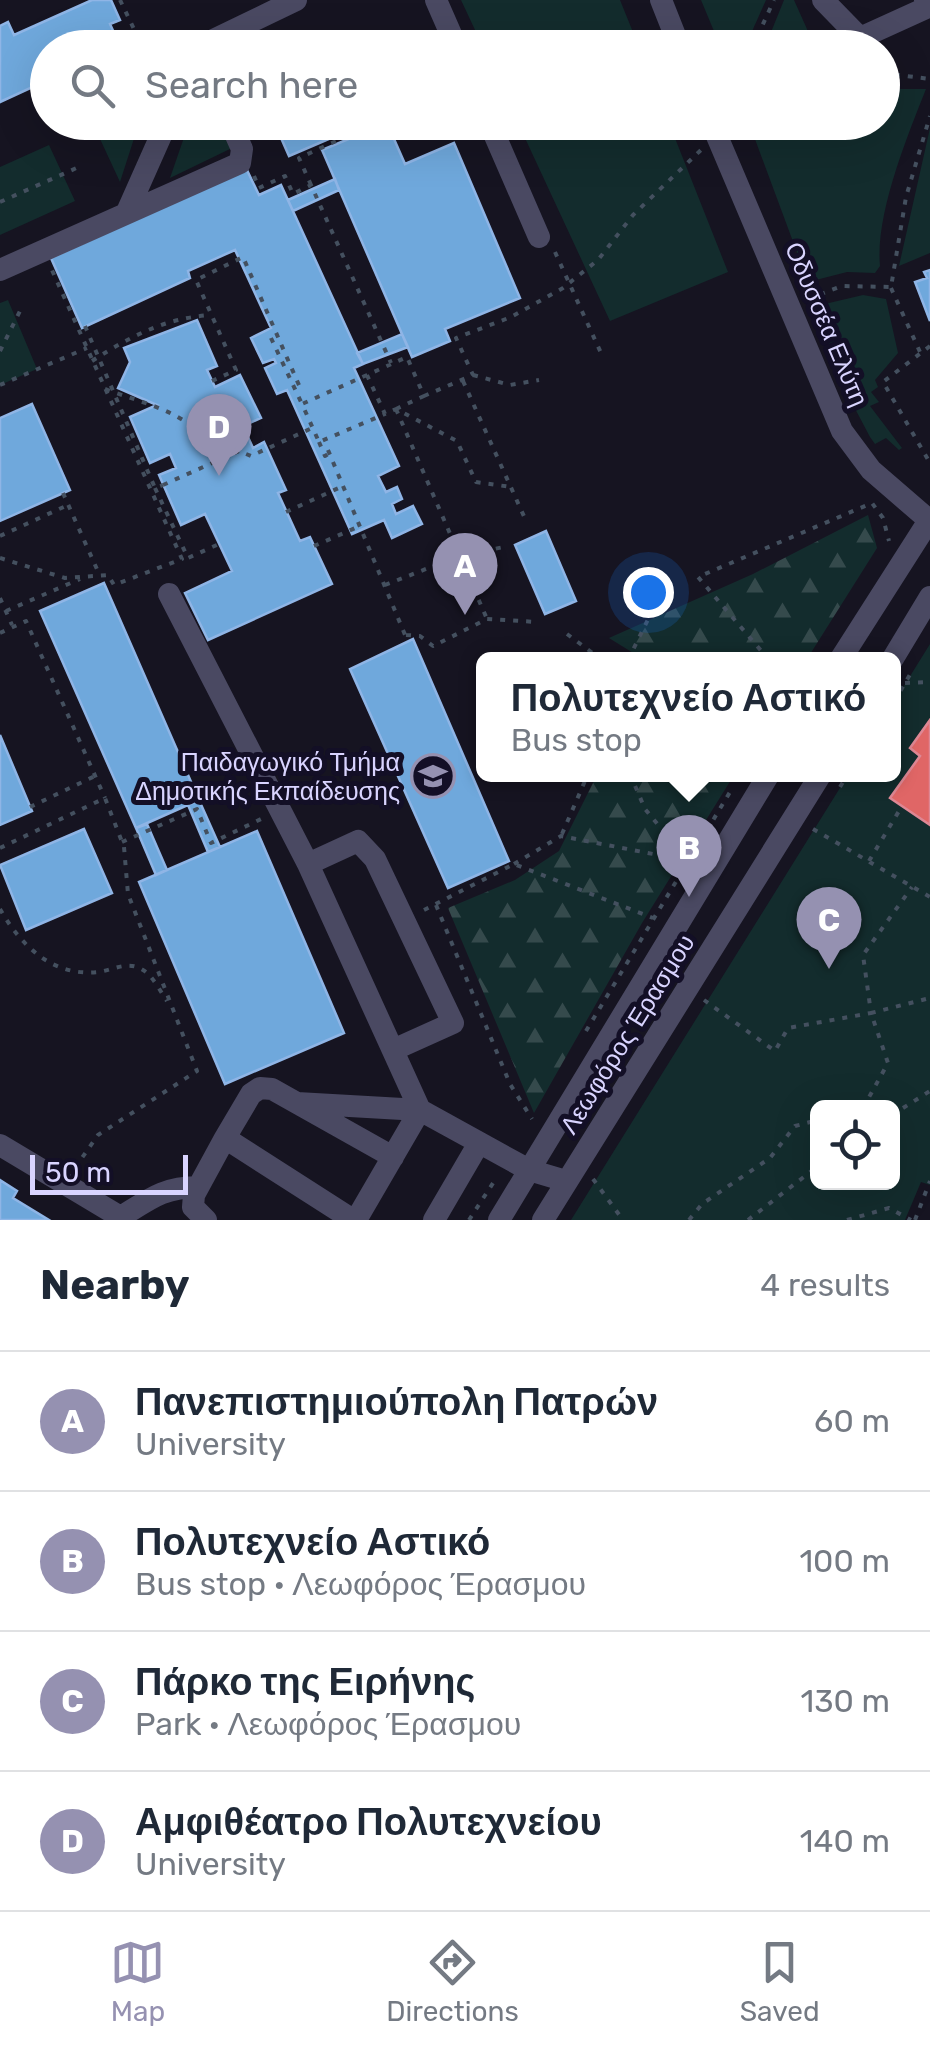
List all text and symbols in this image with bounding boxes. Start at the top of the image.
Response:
search box [30,30,900,140]
icon: search [65,58,120,113]
text: Search here [145,62,358,108]
street label: Οδυσσέα Ελύτη [779,238,874,411]
pin: D [186,394,252,476]
pin: A [432,532,498,615]
your location [623,567,674,618]
popup [476,652,901,782]
text: Πολυτεχνείο Αστικό [511,675,866,721]
text: Bus stop [511,721,642,759]
place label: Παιδαγωγικό Τμήμα Δημοτικής Εκπαίδευσης [135,748,400,806]
school or university icon: Παιδαγωγικό Τμήμα Δημοτικής Εκπαίδευσης [410,753,456,799]
pin: B [656,814,722,897]
pin: C [796,886,862,969]
street label: Λεωφόρος Έρασμου [554,929,701,1139]
map controls [810,1100,900,1190]
button: locate [810,1100,900,1190]
scale bar [30,1150,188,1194]
text: 50 m [45,1156,111,1189]
text: Nearby [40,1260,190,1310]
text: 4 results [760,1266,890,1304]
text: Πανεπιστημιούπολη Πατρών [135,1379,658,1425]
text: A [61,1402,84,1440]
text: 60 m [814,1402,890,1440]
text: University [135,1425,286,1463]
text: Πολυτεχνείο Αστικό [135,1519,490,1565]
text: B [61,1542,84,1580]
text: 100 m [799,1542,890,1580]
text: Bus stop · Λεωφόρος Έρασμου [135,1565,586,1603]
text: Πάρκο της Ειρήνης [135,1659,475,1705]
text: C [61,1682,84,1720]
text: 130 m [800,1682,890,1720]
text: Park · Λεωφόρος Έρασμου [135,1705,521,1743]
text: Αμφιθέατρο Πολυτεχνείου [135,1799,602,1845]
text: D [61,1822,84,1860]
text: 140 m [800,1822,890,1860]
text: University [135,1845,286,1883]
tab: Map [110,1935,165,2028]
tab: Directions [386,1935,519,2028]
tab: Saved [740,1935,820,2028]

